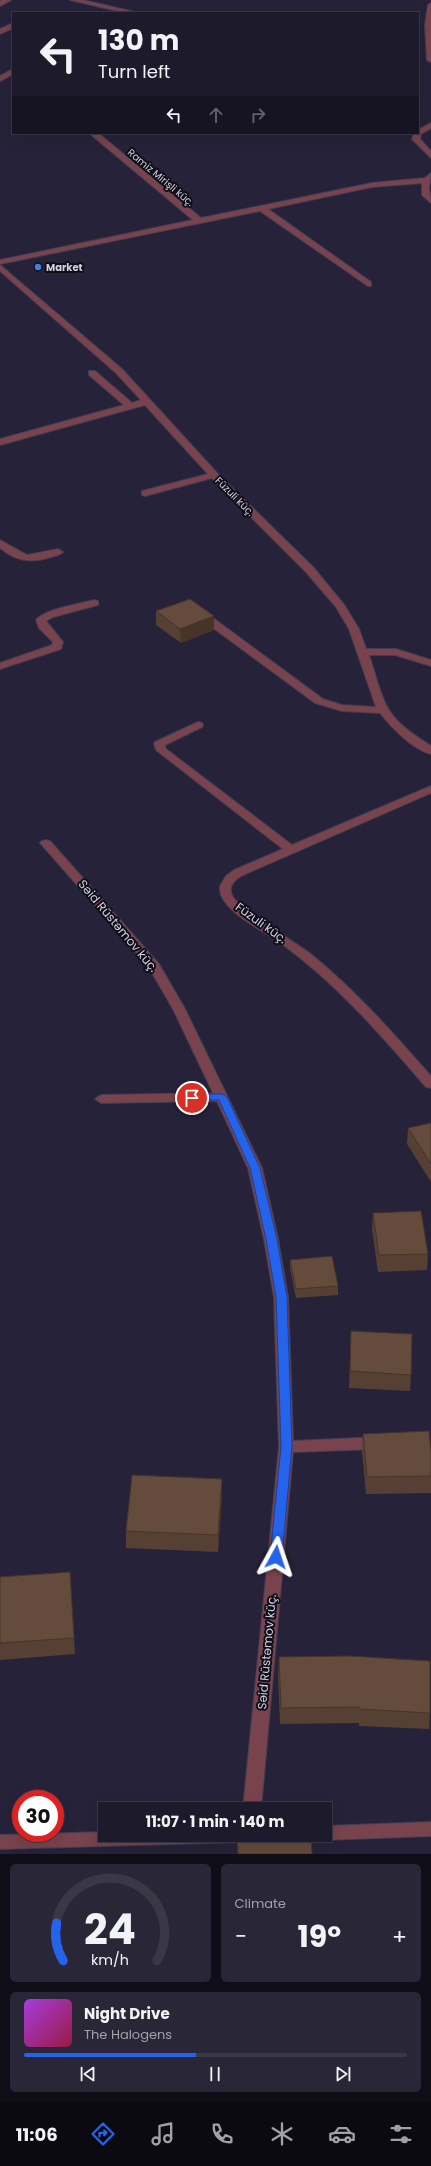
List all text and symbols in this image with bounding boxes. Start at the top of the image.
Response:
text: 130 m [98,21,179,60]
icon: left [32,28,84,80]
text: Turn left [98,59,170,84]
icon: left [163,104,185,126]
icon: ahead [205,104,227,126]
icon: right [247,104,269,126]
street label: Ramiz Mirişli küç. [124,145,197,210]
place label: Market [46,260,83,275]
marker: Market [33,262,43,272]
street label: Füzuli küç. [212,473,258,519]
street label: Səid Rüstəmov küç. [75,876,162,975]
street label: Füzuli küç. [232,898,290,947]
pin [175,1081,209,1115]
icon: arrive [181,1087,203,1109]
position arrow [255,1536,297,1578]
street label: Səid Rüstəmov küç. [253,1594,280,1710]
speed limit sign: 30 [12,1790,64,1842]
text: 11:07 · 1 min · 140 m [146,1811,284,1832]
text: Climate [235,1894,286,1913]
text: 24 [84,1900,136,1959]
text: 19° [297,1915,341,1958]
text: − [235,1921,247,1952]
text: + [392,1921,407,1952]
text: km/h [91,1950,129,1970]
text: Night Drive [84,2003,170,2024]
text: The Halogens [84,2025,172,2044]
icon: previous [77,2063,99,2085]
icon: pause [204,2063,226,2085]
icon: next [332,2063,354,2085]
icon: directions [89,2120,117,2148]
icon: music [149,2120,177,2148]
icon: phone [208,2120,236,2148]
icon: climate [268,2120,296,2148]
icon: car [328,2120,356,2148]
icon: filters [387,2120,415,2148]
text: 11:06 [16,2122,58,2147]

